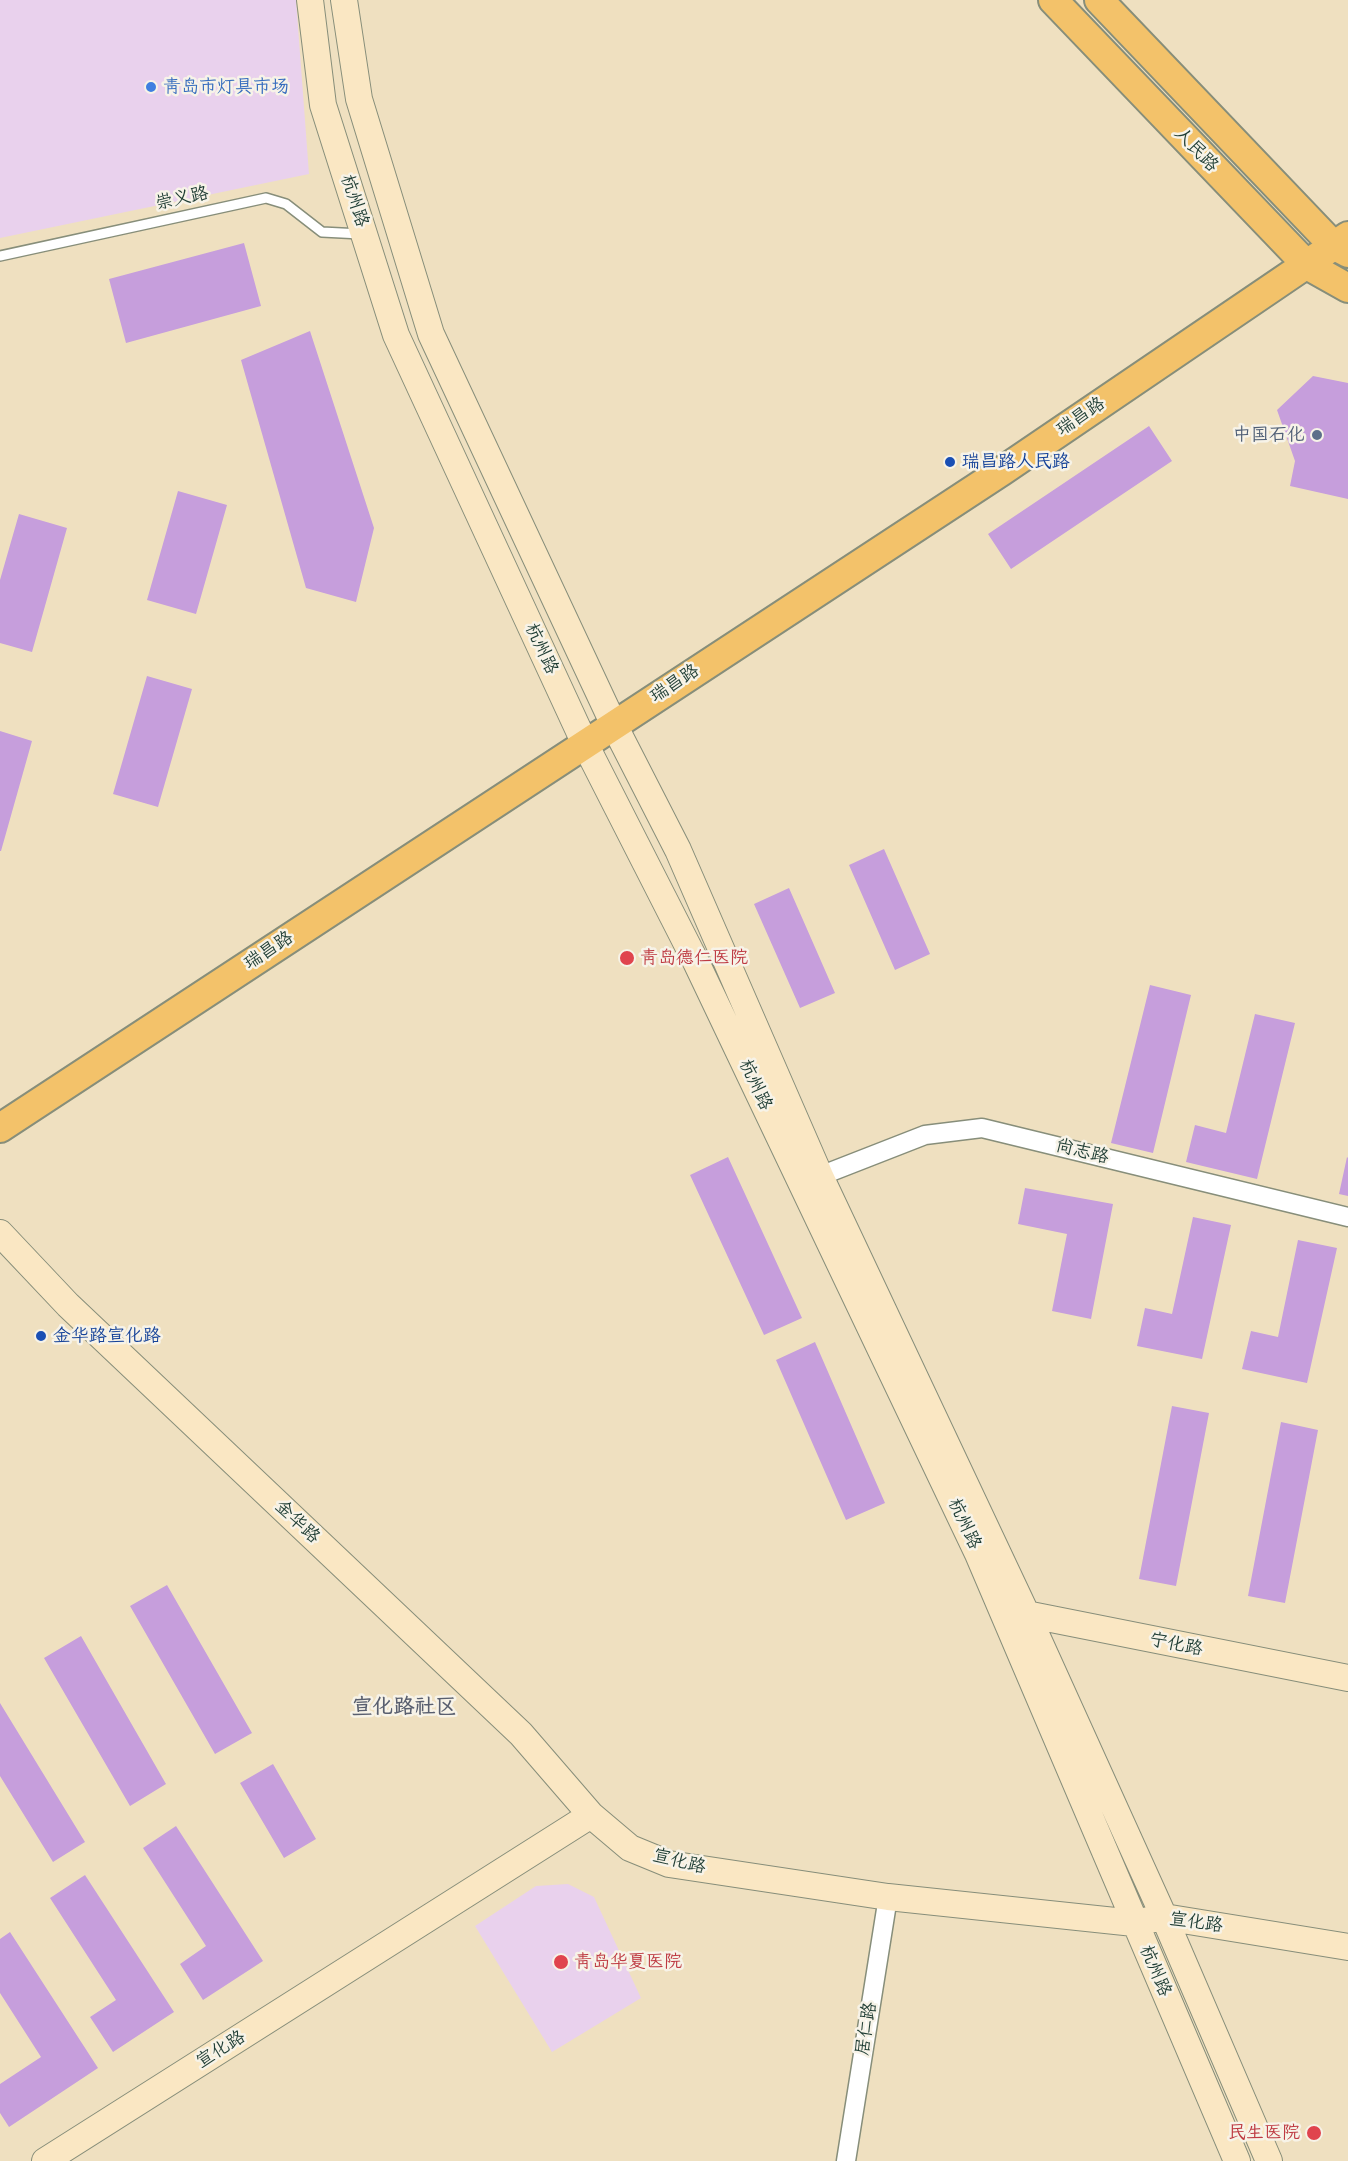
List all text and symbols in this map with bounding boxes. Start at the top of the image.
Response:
place label: 青岛市灯具市场 [163,76,289,98]
marker: 青岛市灯具市场 [144,80,158,94]
street label: 人民路 [1169,123,1223,177]
street label: 杭州路 [335,172,373,230]
street label: 崇义路 [153,183,211,215]
street label: 瑞昌路 [1053,393,1109,441]
place label: 中国石化 [1233,424,1305,446]
marker: 中国石化 [1310,428,1324,442]
place label: 瑞昌路人民路 [962,451,1070,473]
marker: 瑞昌路人民路 [943,455,957,469]
street label: 杭州路 [520,620,562,678]
street label: 瑞昌路 [646,660,704,708]
street label: 瑞昌路 [240,927,298,975]
place label: 青岛德仁医院 [640,947,748,969]
marker: 青岛德仁医院 [618,949,636,967]
street label: 杭州路 [734,1056,776,1114]
street label: 尚志路 [1053,1135,1111,1169]
place label: 金华路宣化路 [53,1325,161,1347]
marker: 金华路宣化路 [34,1329,48,1343]
street label: 杭州路 [943,1495,985,1553]
street label: 金华路 [270,1496,324,1548]
street label: 宁化路 [1147,1629,1205,1661]
district label: 宣化路社区 [352,1695,456,1721]
street label: 宣化路 [650,1845,708,1879]
street label: 宣化路 [1168,1909,1224,1937]
street label: 杭州路 [1135,1942,1175,2000]
place label: 青岛华夏医院 [574,1951,682,1973]
marker: 青岛华夏医院 [552,1953,570,1971]
street label: 居仁路 [852,2001,882,2057]
street label: 宣化路 [192,2027,250,2073]
place label: 民生医院 [1228,2122,1300,2144]
marker: 民生医院 [1305,2124,1323,2142]

